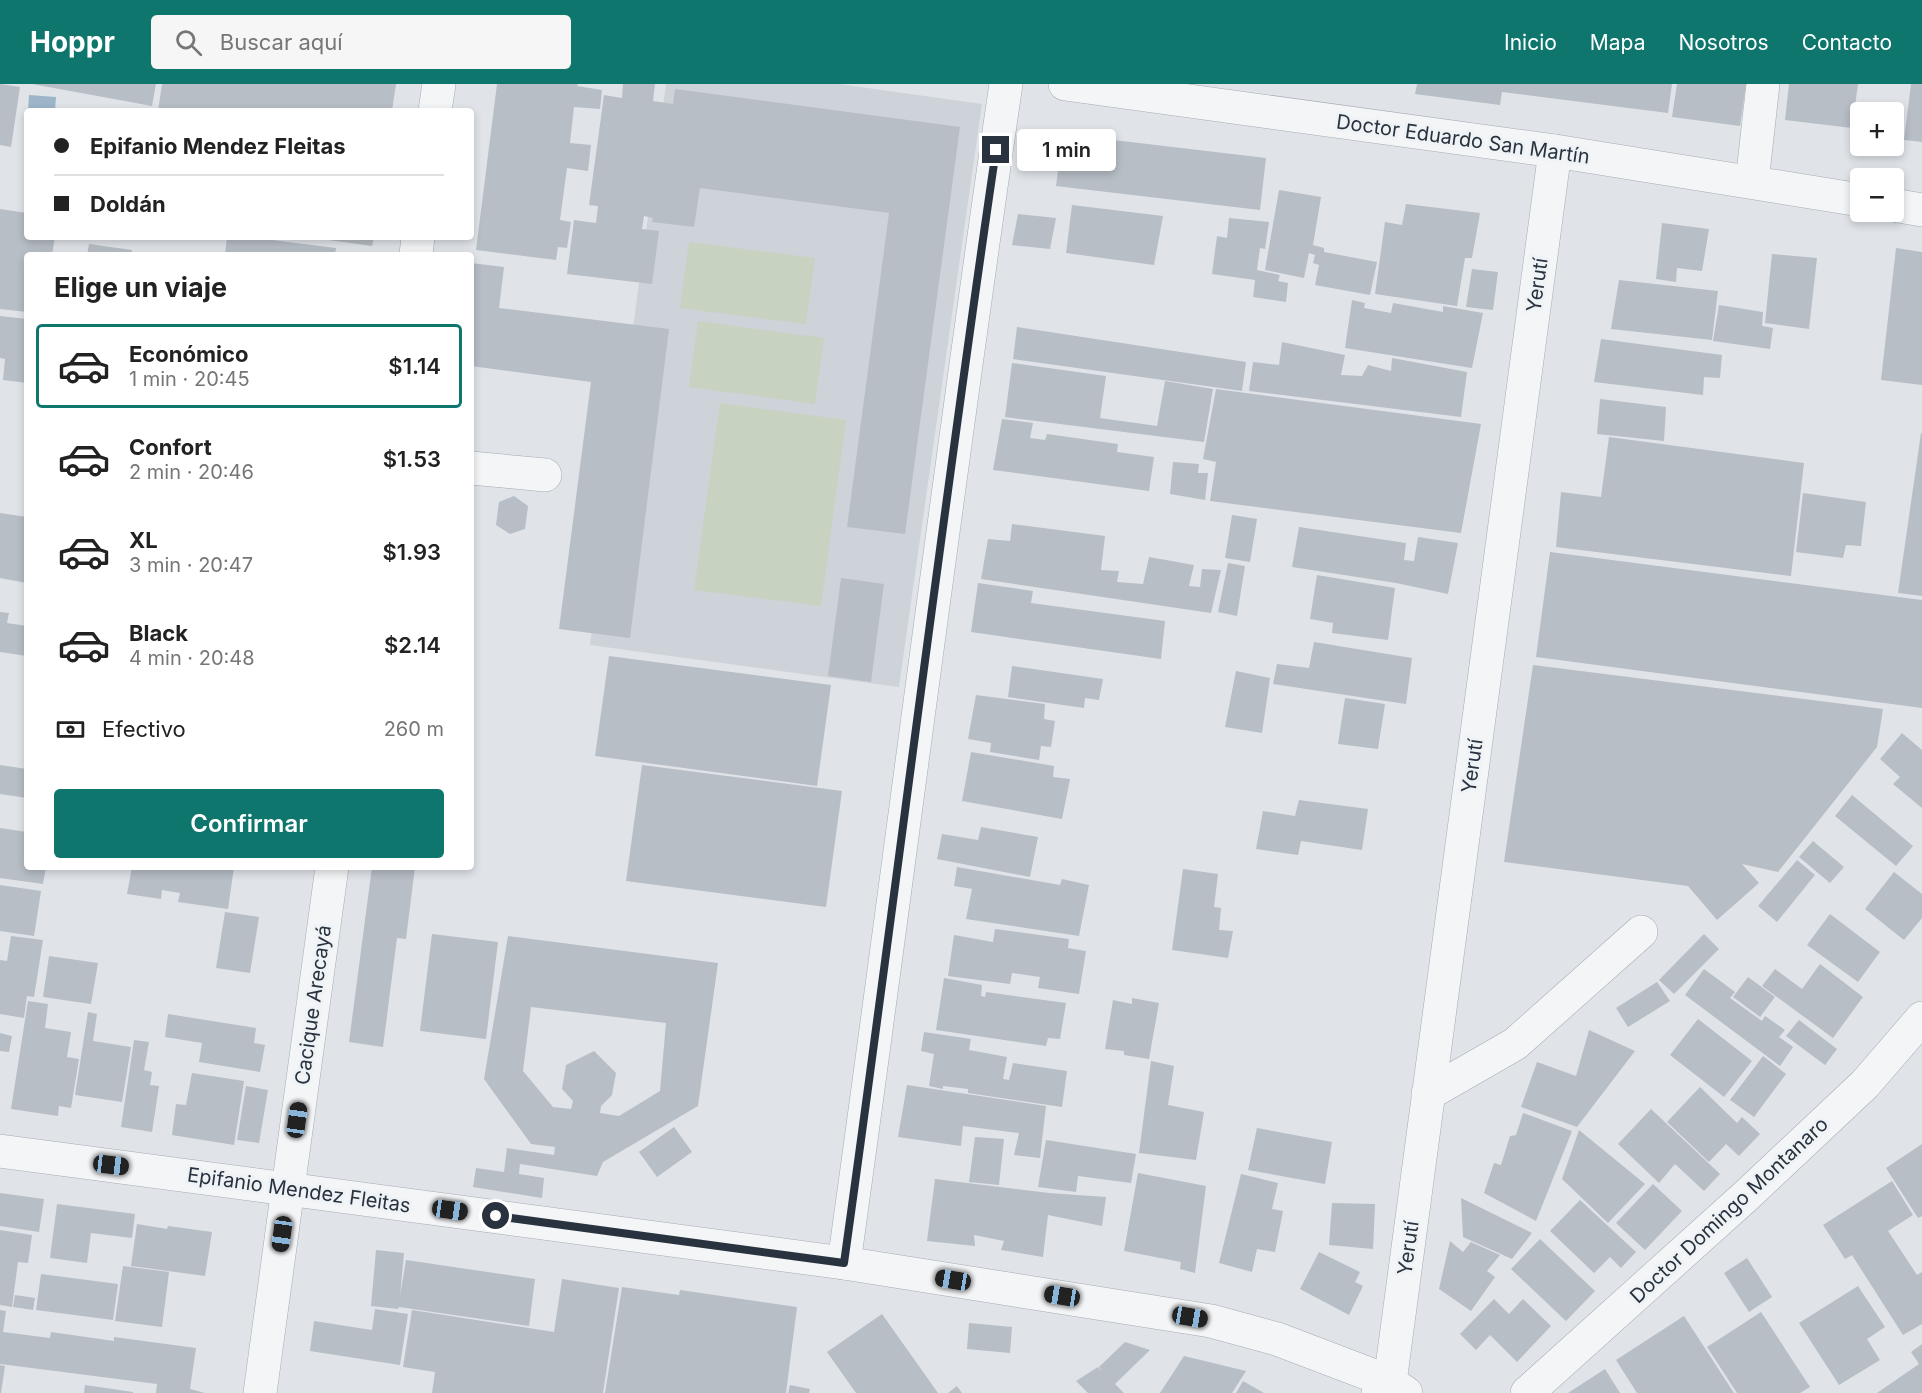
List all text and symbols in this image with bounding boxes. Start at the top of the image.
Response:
search box [151,15,571,69]
text: Hoppr [30,25,115,59]
icon: search [172,26,205,59]
text: Buscar aquí [220,29,343,55]
text: Inicio [1504,30,1557,55]
text: Mapa [1590,30,1645,55]
text: Nosotros [1678,30,1769,55]
text: Contacto [1802,30,1892,55]
map controls [1850,102,1904,222]
button: + [1850,102,1904,156]
street label: Doctor Eduardo San Martín [1335,109,1591,169]
callout: 1 min [1017,129,1116,171]
text: Epifanio Mendez Fleitas [90,133,346,159]
route end [982,136,1009,163]
text: 1 min [1042,138,1091,162]
button: − [1850,168,1904,222]
text: Doldán [90,191,166,217]
street label: Yerutí [1521,256,1553,314]
text: Elige un viaje [54,271,227,304]
icon: car [57,339,111,393]
text: Económico [129,341,248,367]
text: $1.14 [388,353,441,379]
text: 1 min · 20:45 [129,367,250,391]
icon: car [57,432,111,486]
text: Confort [129,434,212,460]
text: $1.53 [383,446,441,472]
text: 2 min · 20:46 [129,460,254,484]
icon: car [57,525,111,579]
text: XL [129,527,158,553]
text: $1.93 [383,539,441,565]
text: 3 min · 20:47 [129,553,253,577]
icon: car [57,618,111,672]
text: Black [129,620,188,646]
text: $2.14 [384,632,441,658]
text: 4 min · 20:48 [129,646,255,670]
icon: cash [54,713,87,746]
text: Efectivo [102,716,186,742]
text: 260 m [384,717,444,741]
street label: Yerutí [1456,737,1488,795]
button: Confirmar [54,789,444,858]
street label: Cacique Arecayá [290,924,336,1086]
car [286,1101,308,1139]
street label: Doctor Domingo Montanaro [1625,1112,1833,1308]
car [92,1154,130,1176]
street label: Epifanio Mendez Fleitas [186,1162,412,1218]
car [431,1199,469,1221]
route start [482,1202,509,1229]
car [271,1215,293,1253]
street label: Yerutí [1392,1219,1424,1277]
car [934,1268,972,1292]
car [1043,1284,1081,1308]
car [1171,1305,1209,1329]

